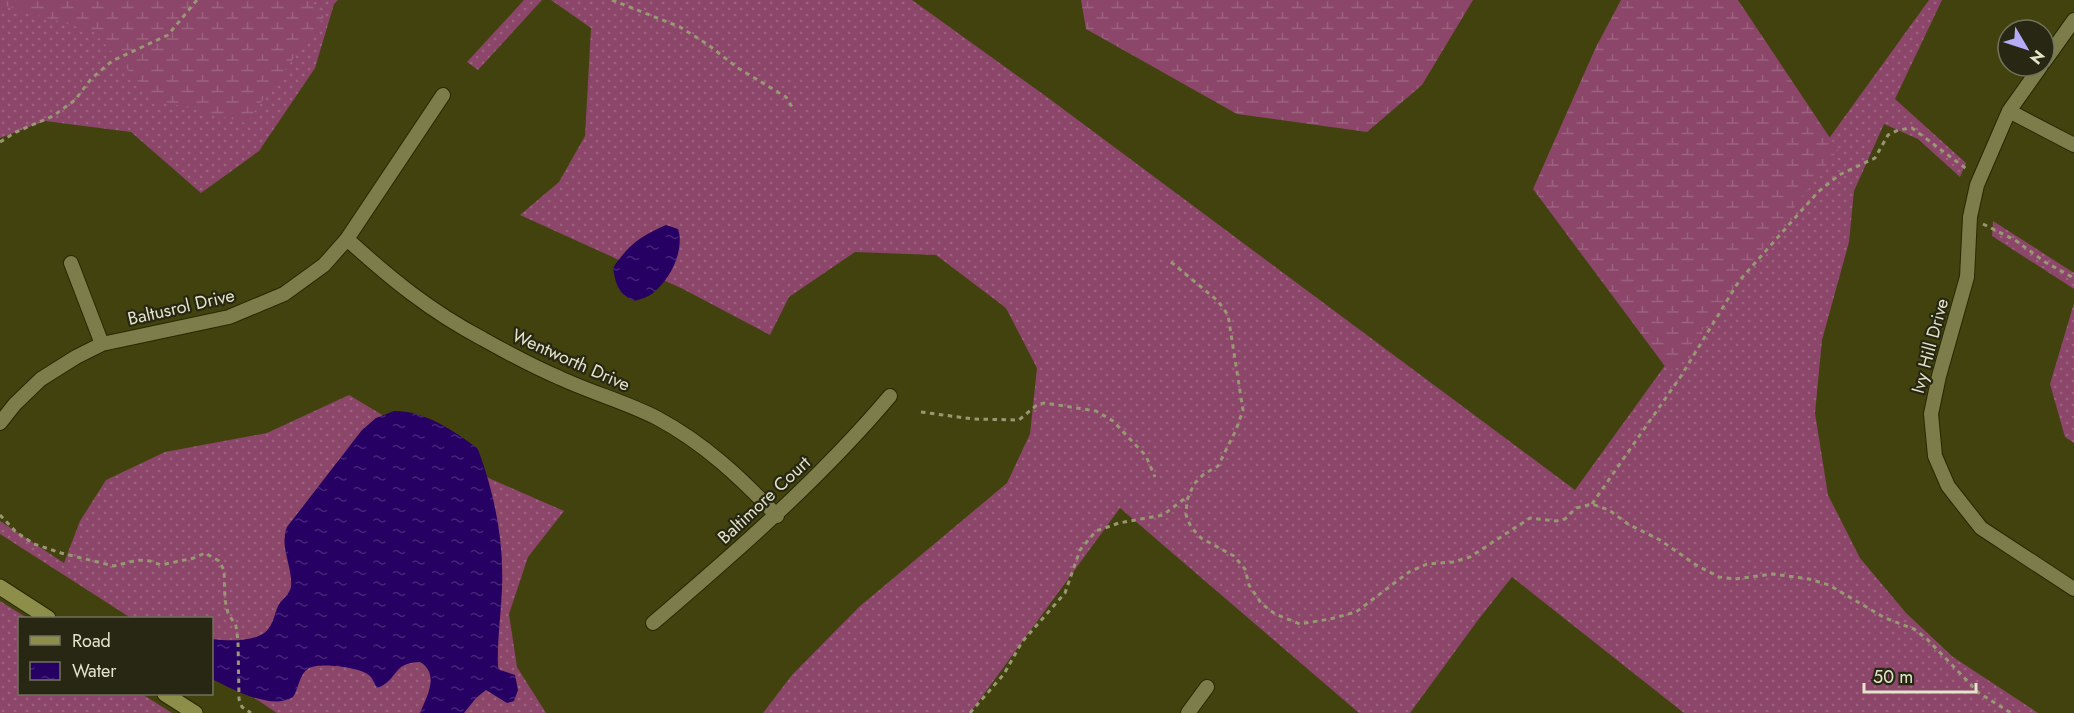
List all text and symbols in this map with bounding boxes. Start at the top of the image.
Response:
north arrow [1996,18,2056,78]
text: N [2024,45,2050,69]
street label: Baltusrol Drive [125,282,237,332]
street label: Ivy Hill Drive [1905,296,1955,396]
street label: Wentworth Drive [508,322,634,398]
street label: Baltimore Court [712,450,817,550]
legend [18,617,213,695]
text: Road [72,628,111,654]
scale bar [1864,656,1976,694]
text: Water [72,658,117,684]
text: 50 m [1873,664,1913,690]

